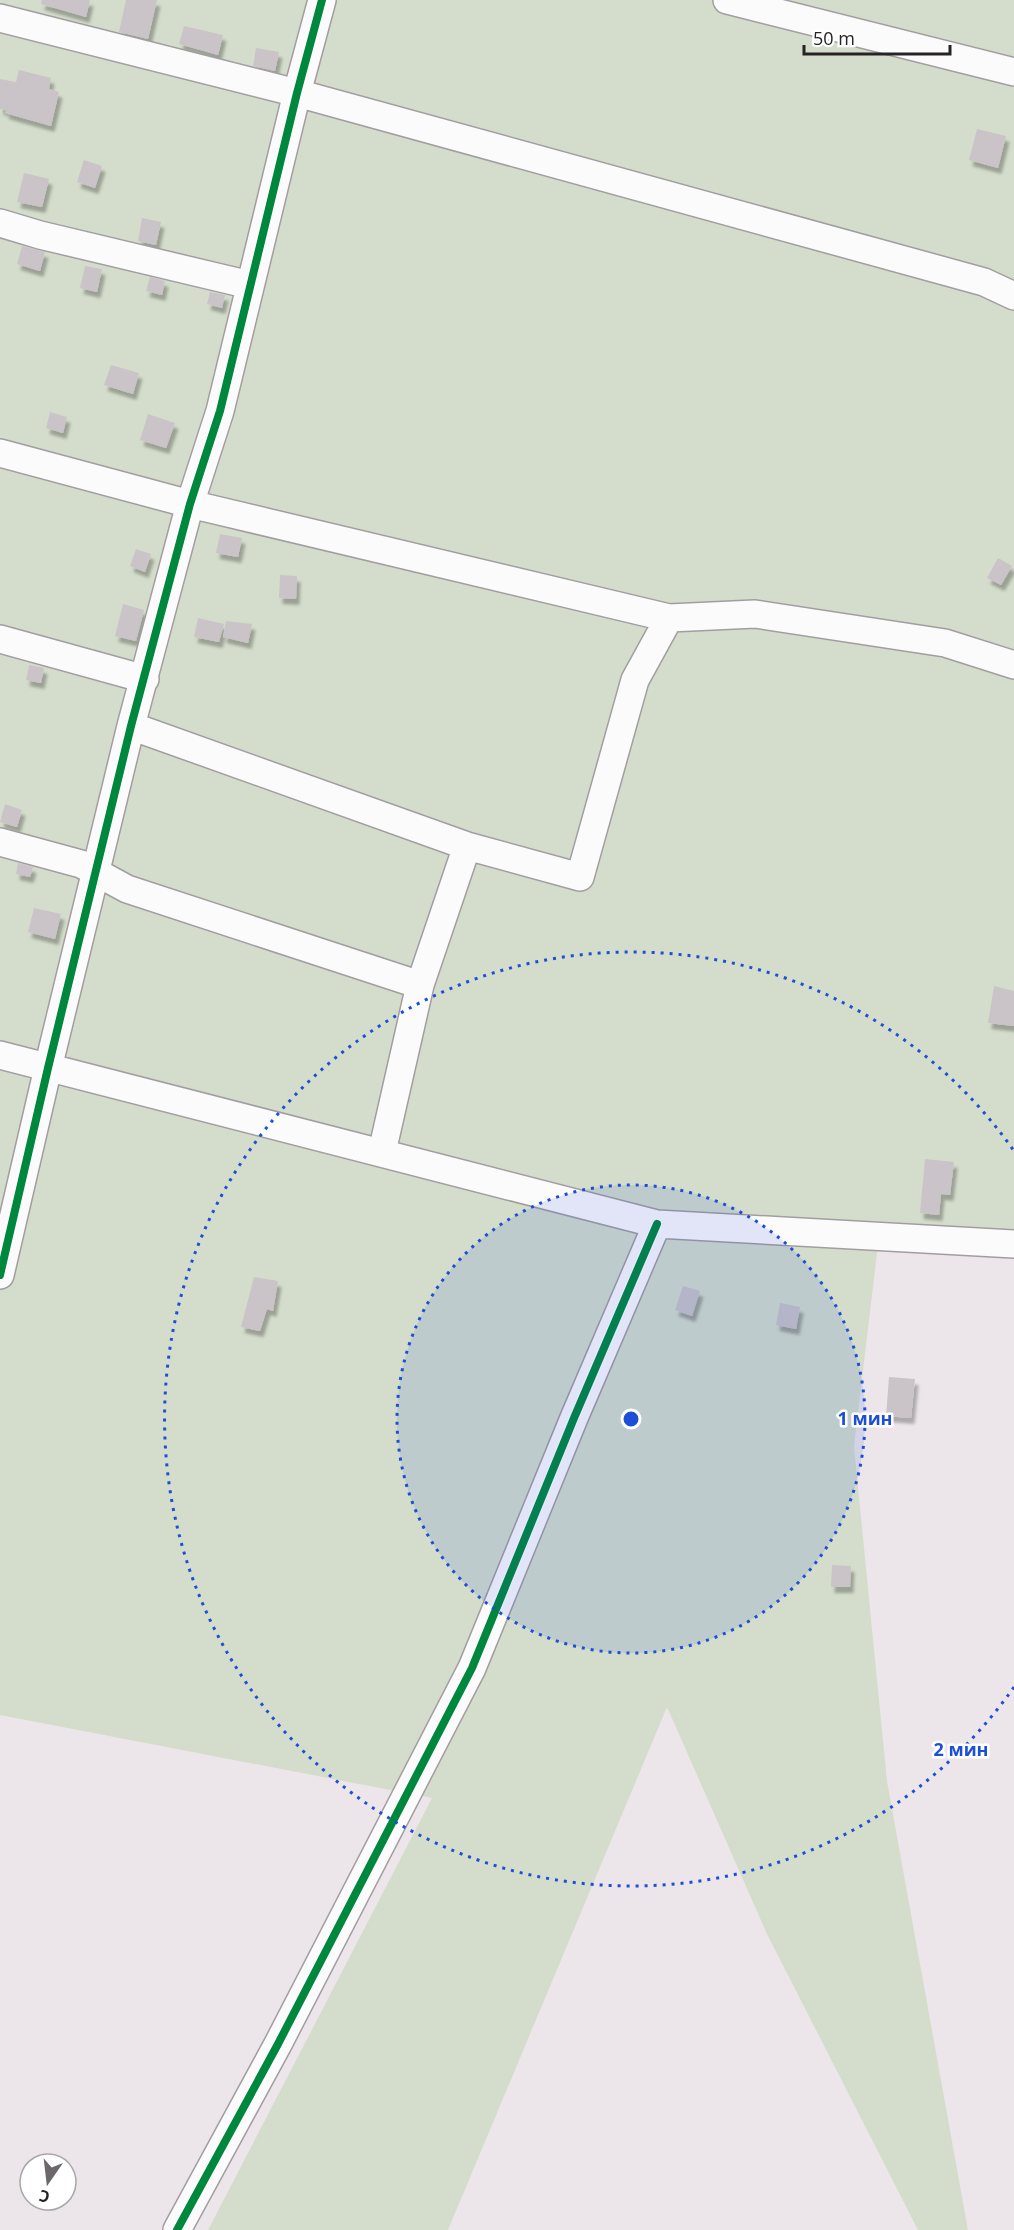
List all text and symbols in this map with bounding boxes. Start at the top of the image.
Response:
scale bar [804,18,950,56]
text: 50 m [813,26,855,50]
text: 1 мин [837,1406,893,1430]
centre of rings [621,1409,641,1429]
text: 2 мин [933,1737,989,1761]
north arrow [18,2152,78,2212]
text: С [37,2185,52,2208]

